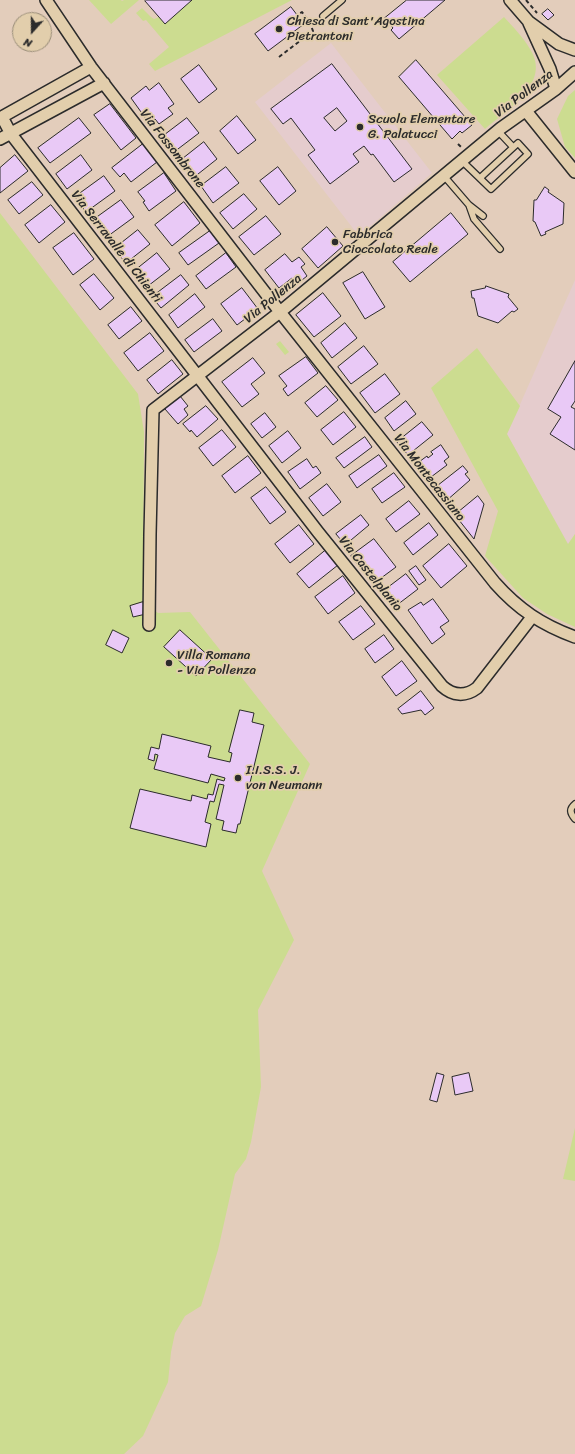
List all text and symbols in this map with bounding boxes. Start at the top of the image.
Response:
north arrow [12,12,52,52]
place label: Chiesa di Sant'Agostina Pietrantoni [287,14,425,45]
marker: Chiesa di Sant'Agostina Pietrantoni [274,24,284,34]
text: N [21,33,35,53]
street label: Via Pollenza [492,67,556,121]
street label: Via Fossombrone [136,106,208,192]
place label: Scuola Elementare G. Palatucci [368,112,475,143]
marker: Scuola Elementare G. Palatucci [355,122,365,132]
street label: Via Serravalle di Chienti [67,188,165,306]
place label: Fabbrica Cioccolato Reale [343,227,438,258]
marker: Fabbrica Cioccolato Reale [330,237,340,247]
street label: Via Pollenza [241,271,305,327]
street label: Via Montecassiano [390,431,468,525]
street label: Via Castelplanio [335,533,405,615]
place label: Villa Romana - Via Pollenza [177,648,256,679]
marker: Villa Romana - Via Pollenza [164,658,174,668]
place label: I.I.S.S. J. von Neumann [246,763,322,794]
marker: I.I.S.S. J. von Neumann [233,773,243,783]

